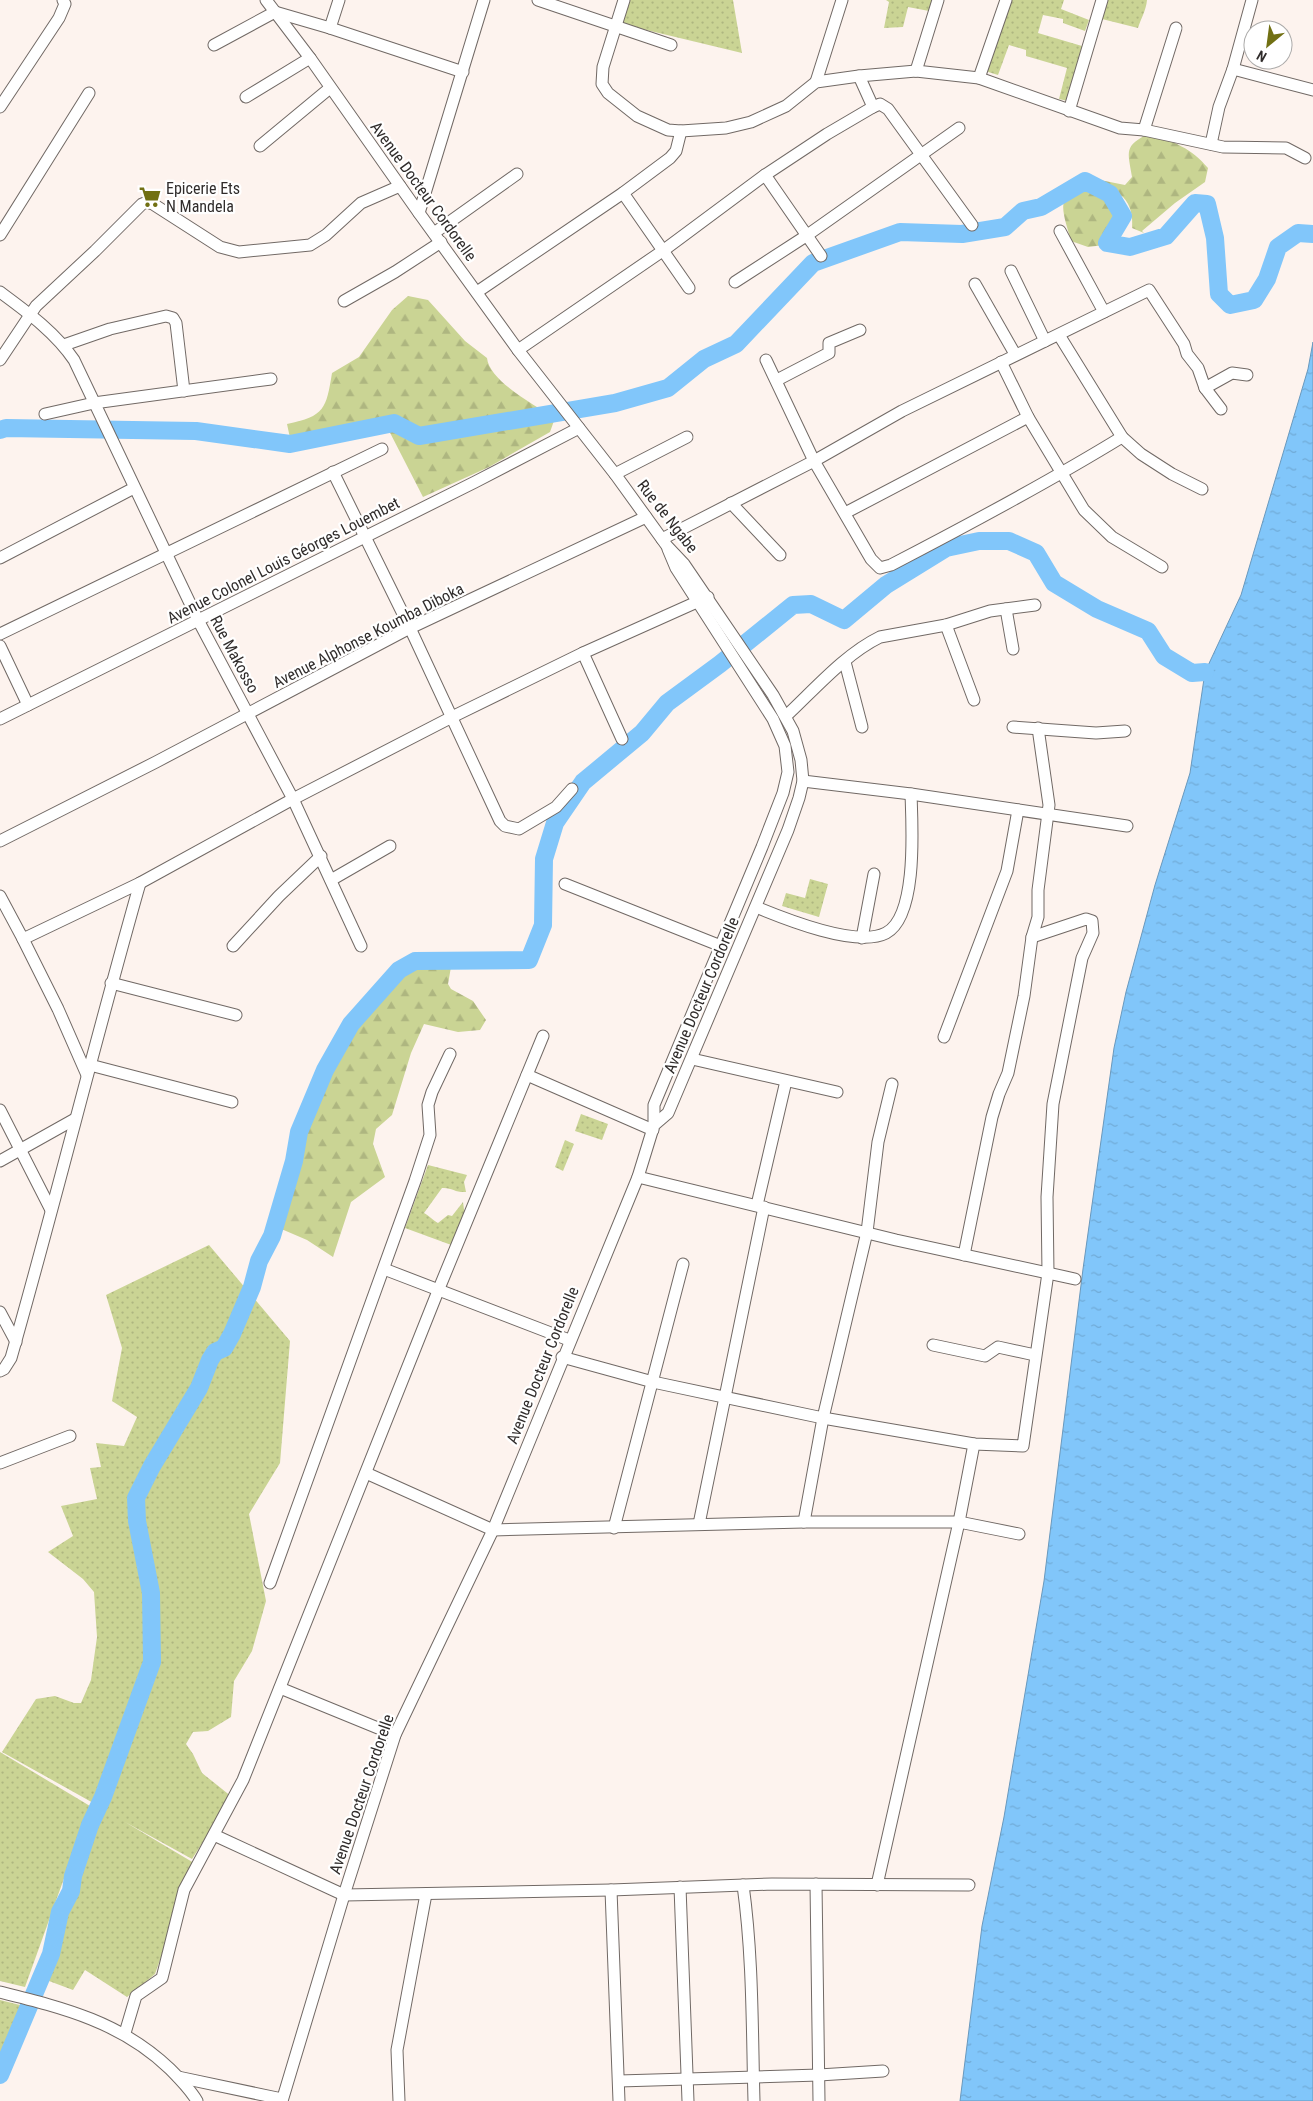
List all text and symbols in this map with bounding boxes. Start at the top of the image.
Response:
north arrow [1243,20,1293,70]
text: N [1254,47,1269,65]
street label: Avenue Docteur Cordorelle [367,118,481,265]
place label: Epicerie Ets N Mandela [166,179,240,216]
supermarket icon: Epicerie Ets N Mandela [137,184,163,210]
street label: Rue de Ngabe [633,476,702,557]
street label: Avenue Colonel Louis Géorges Louembet [164,493,403,628]
street label: Avenue Alphonse Koumba Diboka [270,579,467,692]
street label: Rue Makosso [206,612,263,696]
street label: Avenue Docteur Cordorelle [660,914,743,1076]
street label: Avenue Docteur Cordorelle [502,1284,583,1446]
street label: Avenue Docteur Cordorelle [325,1712,398,1877]

